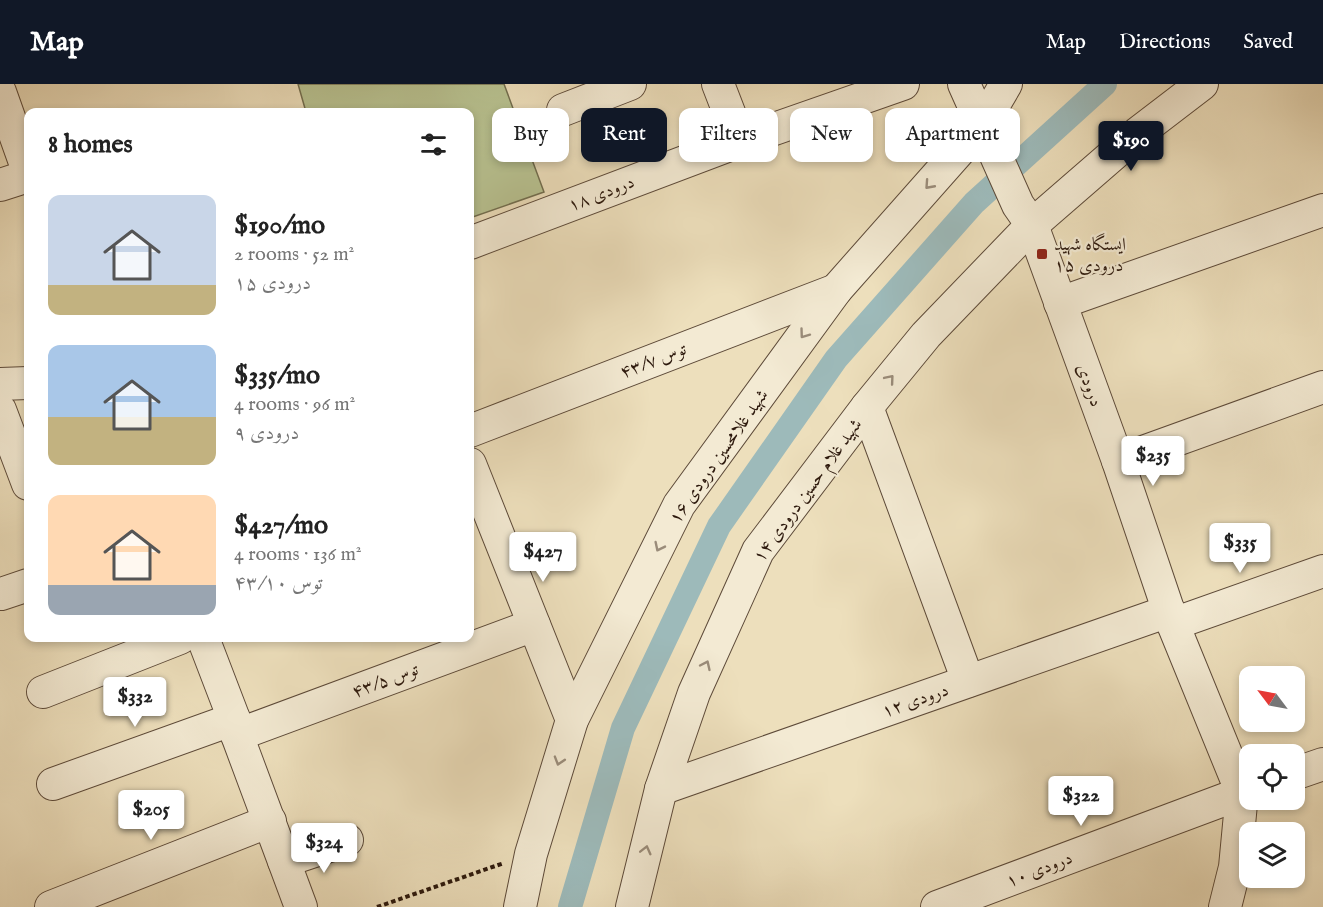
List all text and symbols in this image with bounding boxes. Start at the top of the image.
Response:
text: Map [30,25,84,60]
text: Map [1046,29,1086,56]
text: Directions [1119,29,1210,56]
text: Saved [1243,29,1293,56]
chip: Buy [492,108,569,162]
chip: Rent [581,108,667,162]
chip: Filters [679,108,778,162]
chip: New [790,108,873,162]
chip: Apartment [885,108,1020,162]
pin: $190 [1095,121,1167,172]
text: 8 homes [48,128,133,161]
icon: filters [417,128,450,161]
text: $190 [1112,128,1150,153]
street label: درودی ۱۸ [565,171,638,218]
one-way arrow [925,178,936,189]
text: $190/mo [234,209,325,242]
icon: home [96,219,168,291]
place label: ایستگاه شهید درودی ۱۵ [1054,232,1126,278]
text: 2 rooms · 52 m² [234,242,354,267]
marker: ایستگاه شهید درودی ۱۵ [1035,247,1049,261]
text: درودی ۱۵ [234,271,311,296]
one-way arrow [800,327,811,338]
street label: توس ۴۳/۷ [617,338,690,385]
text: $335/mo [234,359,320,392]
street label: درودی [1070,361,1107,410]
icon: home [96,369,168,441]
one-way arrow [883,375,894,386]
street label: شهید غلامحسین درودی ۱۶ [664,385,774,528]
text: 4 rooms · 96 m² [234,392,355,417]
street label: شهید غلام حسین درودی ۱۴ [748,415,870,569]
text: درودی ۹ [234,421,299,446]
pin: $235 [1117,436,1189,487]
text: $235 [1135,443,1171,468]
text: $427/mo [234,509,328,542]
icon: home [96,519,168,591]
pin: $335 [1204,523,1276,574]
text: $335 [1223,530,1257,555]
pin: $427 [507,532,579,583]
text: $427 [523,539,563,564]
one-way arrow [654,540,666,551]
text: 4 rooms · 136 m² [234,542,361,567]
text: توس ۴۳/۱۰ [234,571,323,596]
street label: توس ۴۳/۵ [349,659,422,704]
one-way arrow [699,661,711,672]
north arrow [1239,666,1305,732]
map controls [1239,666,1305,888]
pin: $332 [99,677,171,728]
street label: درودی ۱۲ [879,679,952,724]
text: $332 [117,684,153,709]
button: locate [1239,744,1305,810]
one-way arrow [554,755,567,766]
pin: $322 [1045,776,1117,827]
text: $322 [1062,783,1100,808]
pin: $205 [115,790,187,841]
text: $205 [132,797,170,822]
button: layers [1239,822,1305,888]
pin: $324 [288,823,360,874]
text: $324 [305,830,343,855]
one-way arrow [639,845,652,855]
street label: درودی ۱۰ [1003,847,1076,894]

